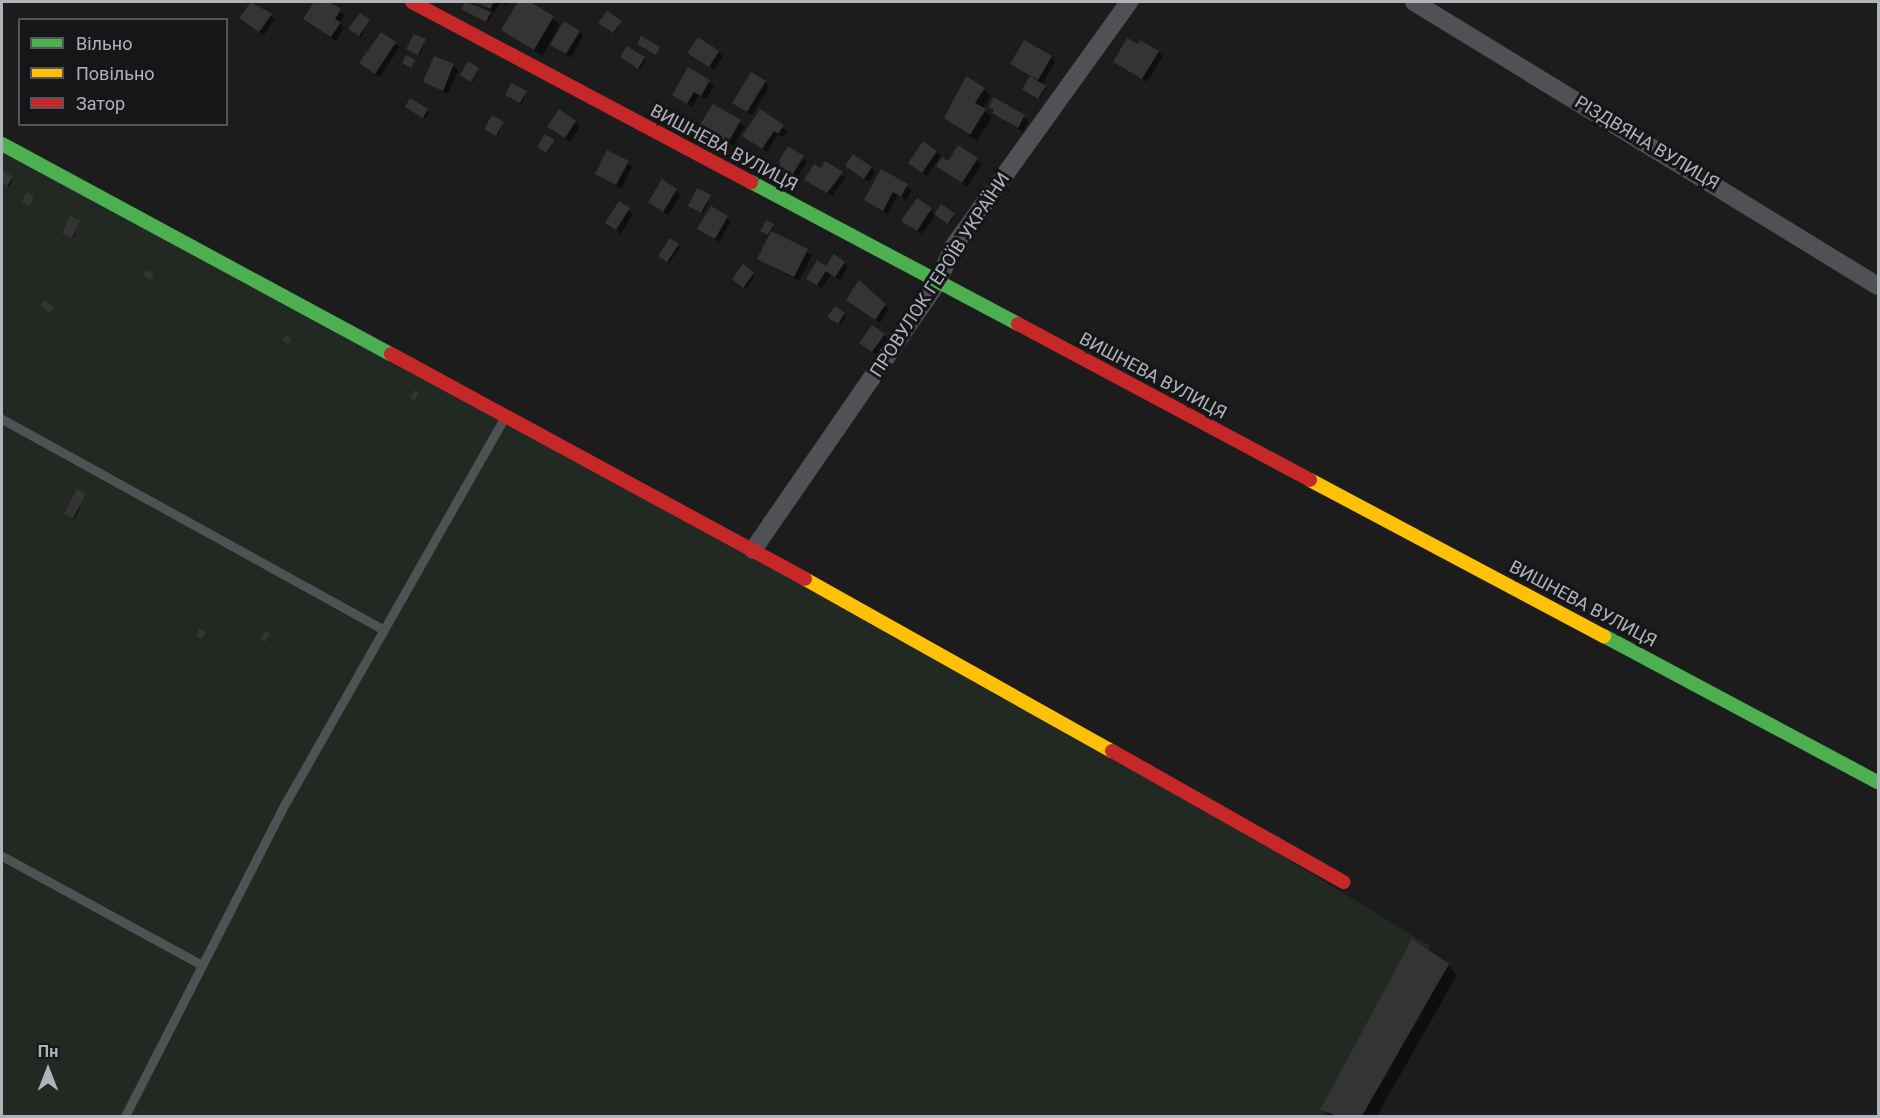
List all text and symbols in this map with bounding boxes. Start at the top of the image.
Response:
legend [18,18,228,126]
text: Вільно [76,33,132,54]
text: Повільно [76,63,155,84]
street label: РІЗДВЯНА ВУЛИЦЯ [1571,91,1723,195]
text: Затор [76,93,125,114]
street label: ВИШНЕВА ВУЛИЦЯ [647,100,801,196]
street label: ПРОВУЛОК ГЕРОЇВ УКРАЇНИ [866,169,1014,381]
street label: ВИШНЕВА ВУЛИЦЯ [1076,328,1230,424]
street label: ВИШНЕВА ВУЛИЦЯ [1506,556,1660,652]
north arrow [18,1040,78,1100]
text: Пн [38,1042,58,1061]

